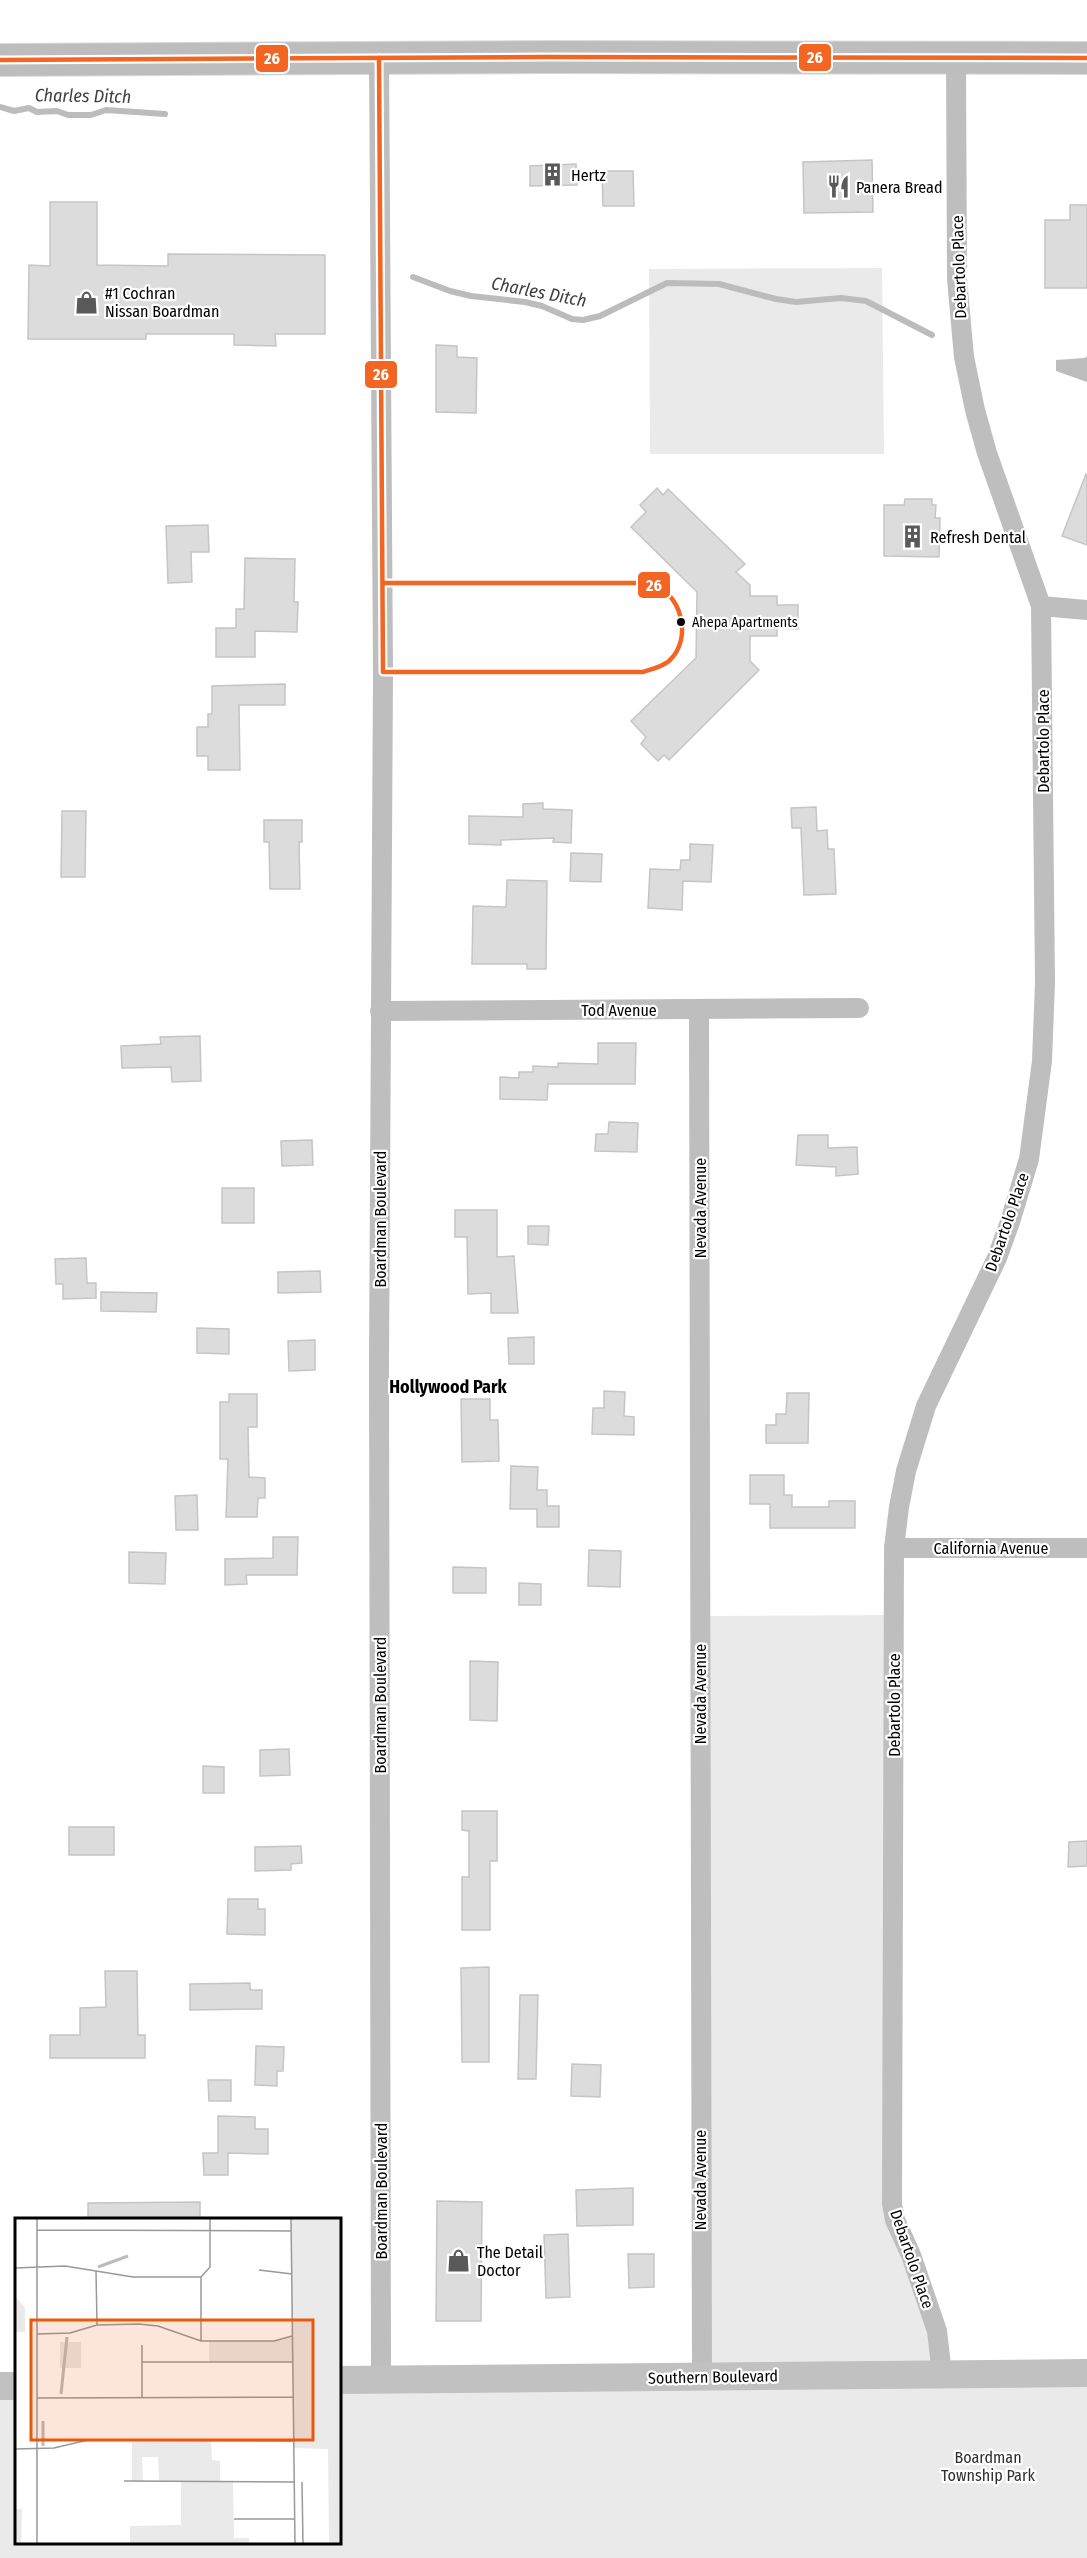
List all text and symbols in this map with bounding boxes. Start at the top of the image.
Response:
line badge: 26 [798,43,832,72]
line badge: 26 [255,44,289,73]
text: 26 [806,48,823,67]
text: 26 [263,49,280,68]
water label: Charles Ditch [35,84,131,108]
building icon: Hertz [540,162,566,188]
place label: Hertz [571,166,606,185]
restaurant icon: Panera Bread [825,174,851,200]
place label: Panera Bread [856,178,942,197]
street label: Debartolo Place [948,215,970,319]
water label: Charles Ditch [490,272,588,312]
place label: #1 Cochran Nissan Boardman [105,284,219,321]
shop icon: #1 Cochran Nissan Boardman [74,289,100,315]
line badge: 26 [364,360,398,389]
text: 26 [372,365,389,384]
building icon: Refresh Dental [899,524,925,550]
place label: Refresh Dental [930,528,1026,547]
line badge: 26 [637,571,671,599]
text: 26 [645,576,662,595]
place label: Ahepa Apartments [692,614,798,631]
marker: Ahepa Apartments [675,616,687,628]
street label: Debartolo Place [1034,689,1053,793]
street label: Tod Avenue [581,1001,657,1020]
street label: Boardman Boulevard [371,1151,390,1287]
street label: Nevada Avenue [691,1158,710,1258]
street label: Debartolo Place [981,1170,1033,1274]
district label: Hollywood Park [389,1376,508,1398]
street label: California Avenue [934,1539,1048,1558]
street label: Boardman Boulevard [371,1637,390,1773]
street label: Nevada Avenue [691,1644,710,1744]
street label: Debartolo Place [885,1653,904,1757]
street label: Boardman Boulevard [372,2123,391,2259]
street label: Nevada Avenue [691,2130,710,2230]
street label: Debartolo Place [886,2207,938,2311]
inset map [15,2218,340,2543]
place label: The Detail Doctor [477,2243,543,2280]
shop icon: The Detail Doctor [446,2248,472,2274]
street label: Southern Boulevard [648,2366,778,2388]
park label: Boardman Township Park [941,2448,1035,2485]

